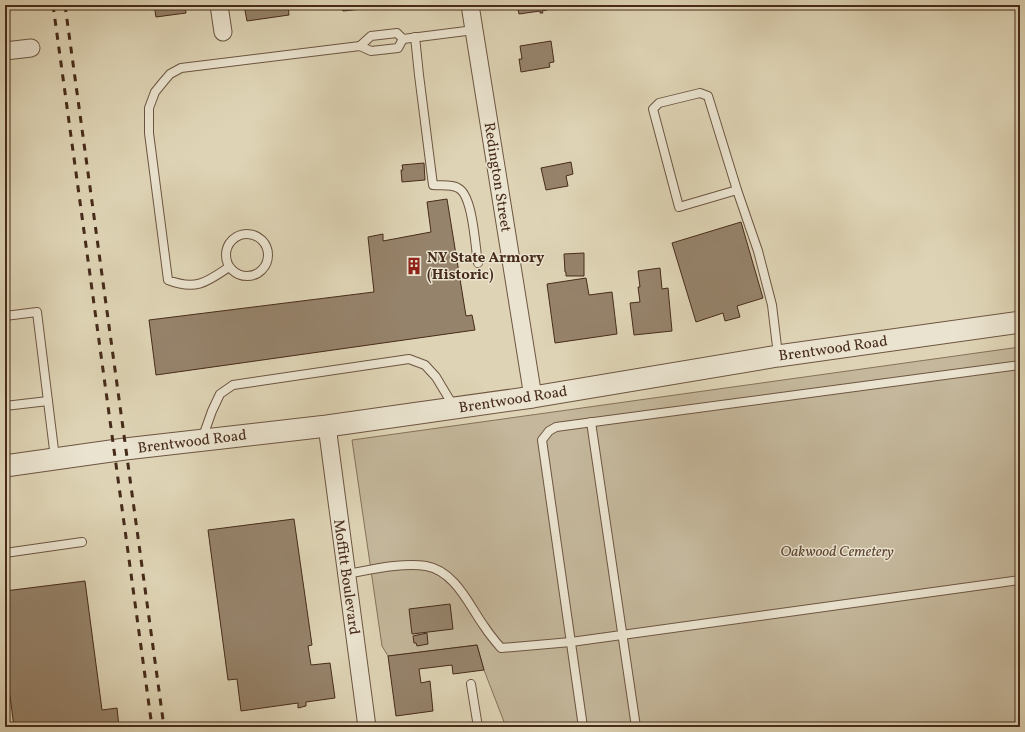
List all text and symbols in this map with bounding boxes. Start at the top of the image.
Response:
street label: Redington Street [477,121,516,234]
place label: NY State Armory (Historic) [427,248,545,286]
building icon: NY State Armory (Historic) [404,256,424,276]
street label: Brentwood Road [777,331,889,368]
street label: Brentwood Road [457,382,569,419]
street label: Brentwood Road [136,425,248,460]
street label: Moffitt Boulevard [327,518,364,636]
park label: Oakwood Cemetery [780,542,894,563]

